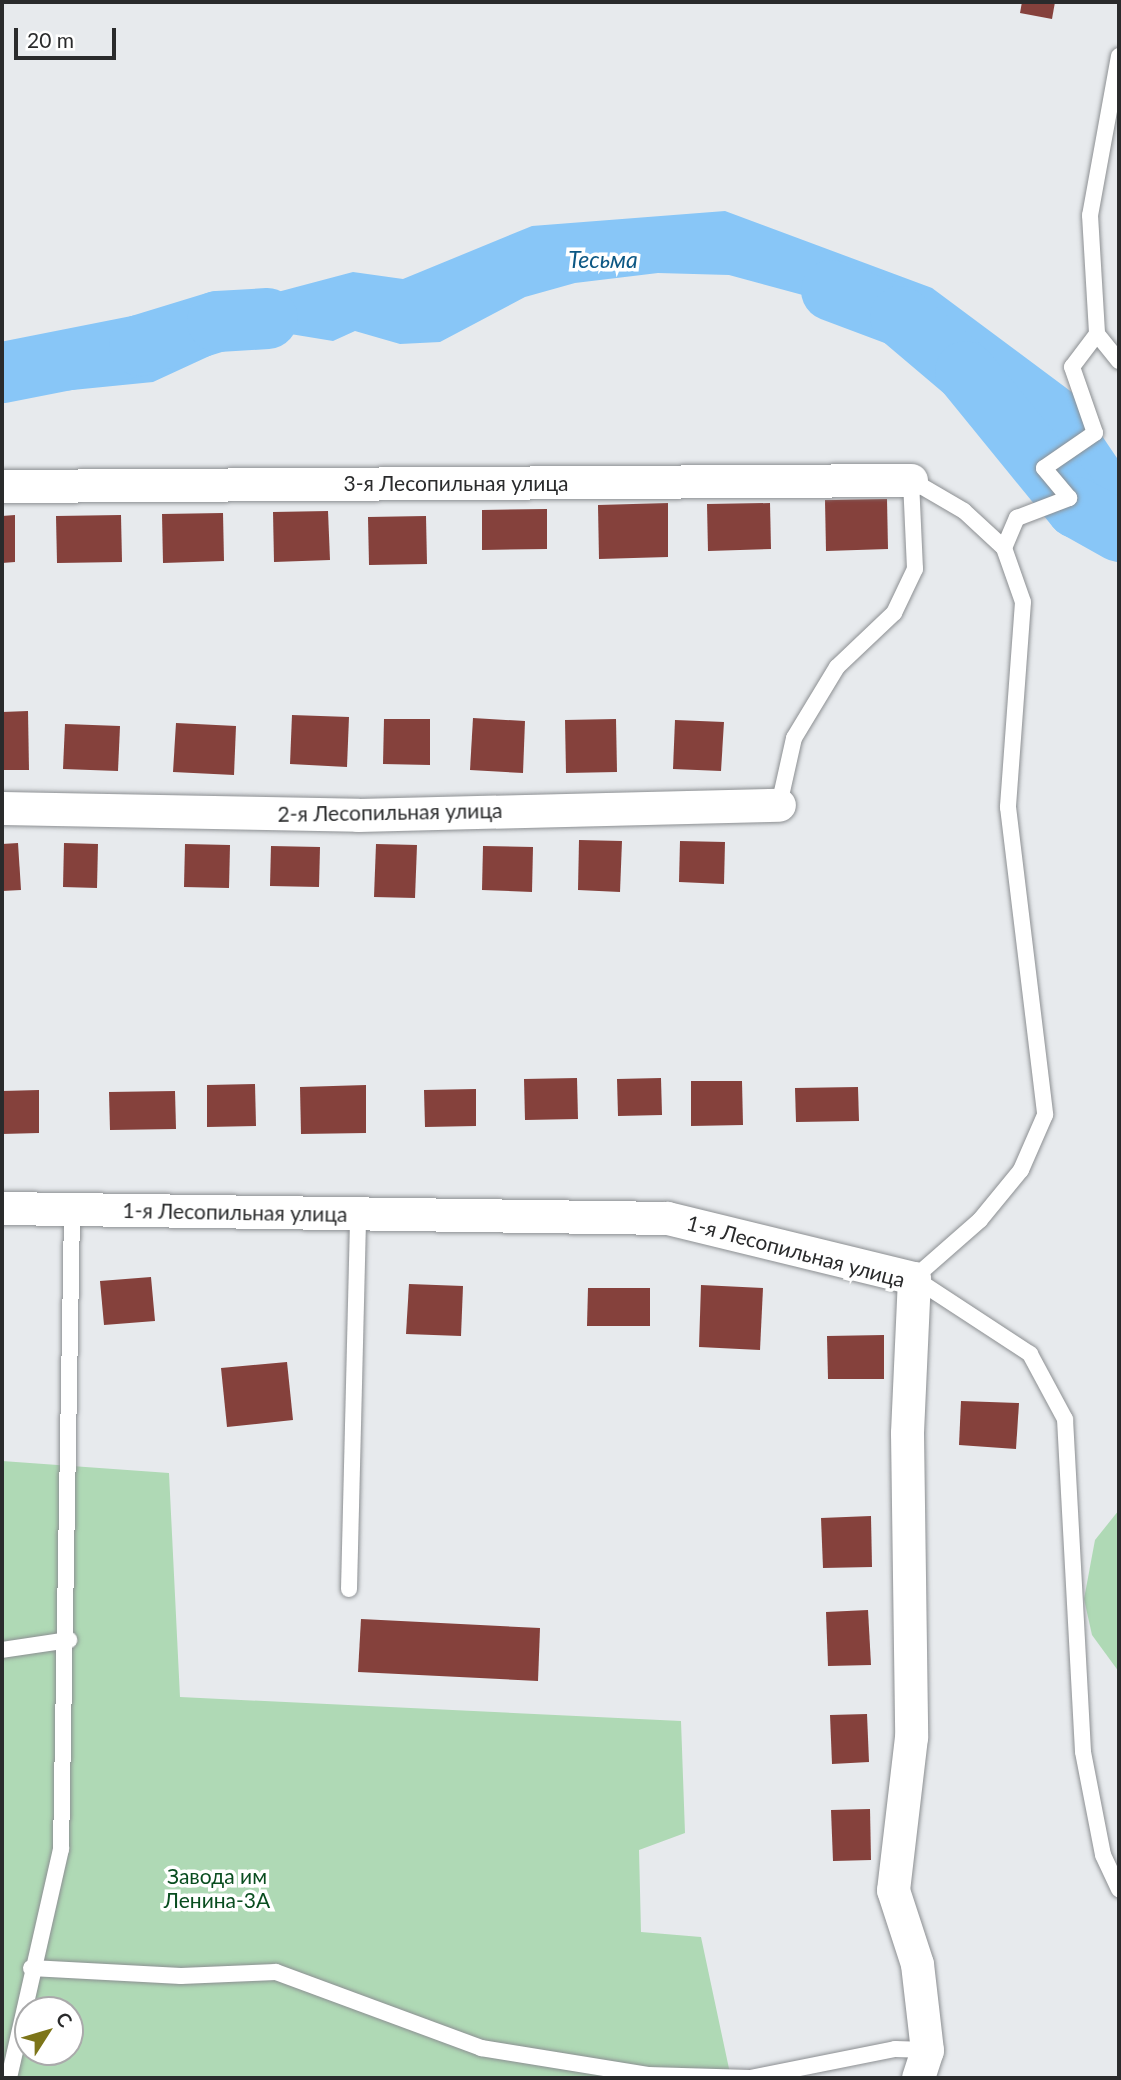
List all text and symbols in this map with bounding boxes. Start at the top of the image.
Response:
scale bar [18,14,119,58]
text: 20 m [27,27,74,52]
water label: Тесьма [568,245,638,273]
street label: 3-я Лесопильная улица [343,470,569,496]
street label: 2-я Лесопильная улица [277,797,503,827]
street label: 1-я Лесопильная улица [122,1197,348,1227]
street label: 1-я Лесопильная улица [684,1210,908,1292]
park label: Завода им Ленина-3А [164,1863,270,1913]
north arrow [14,1996,84,2066]
text: С [52,2007,78,2031]

